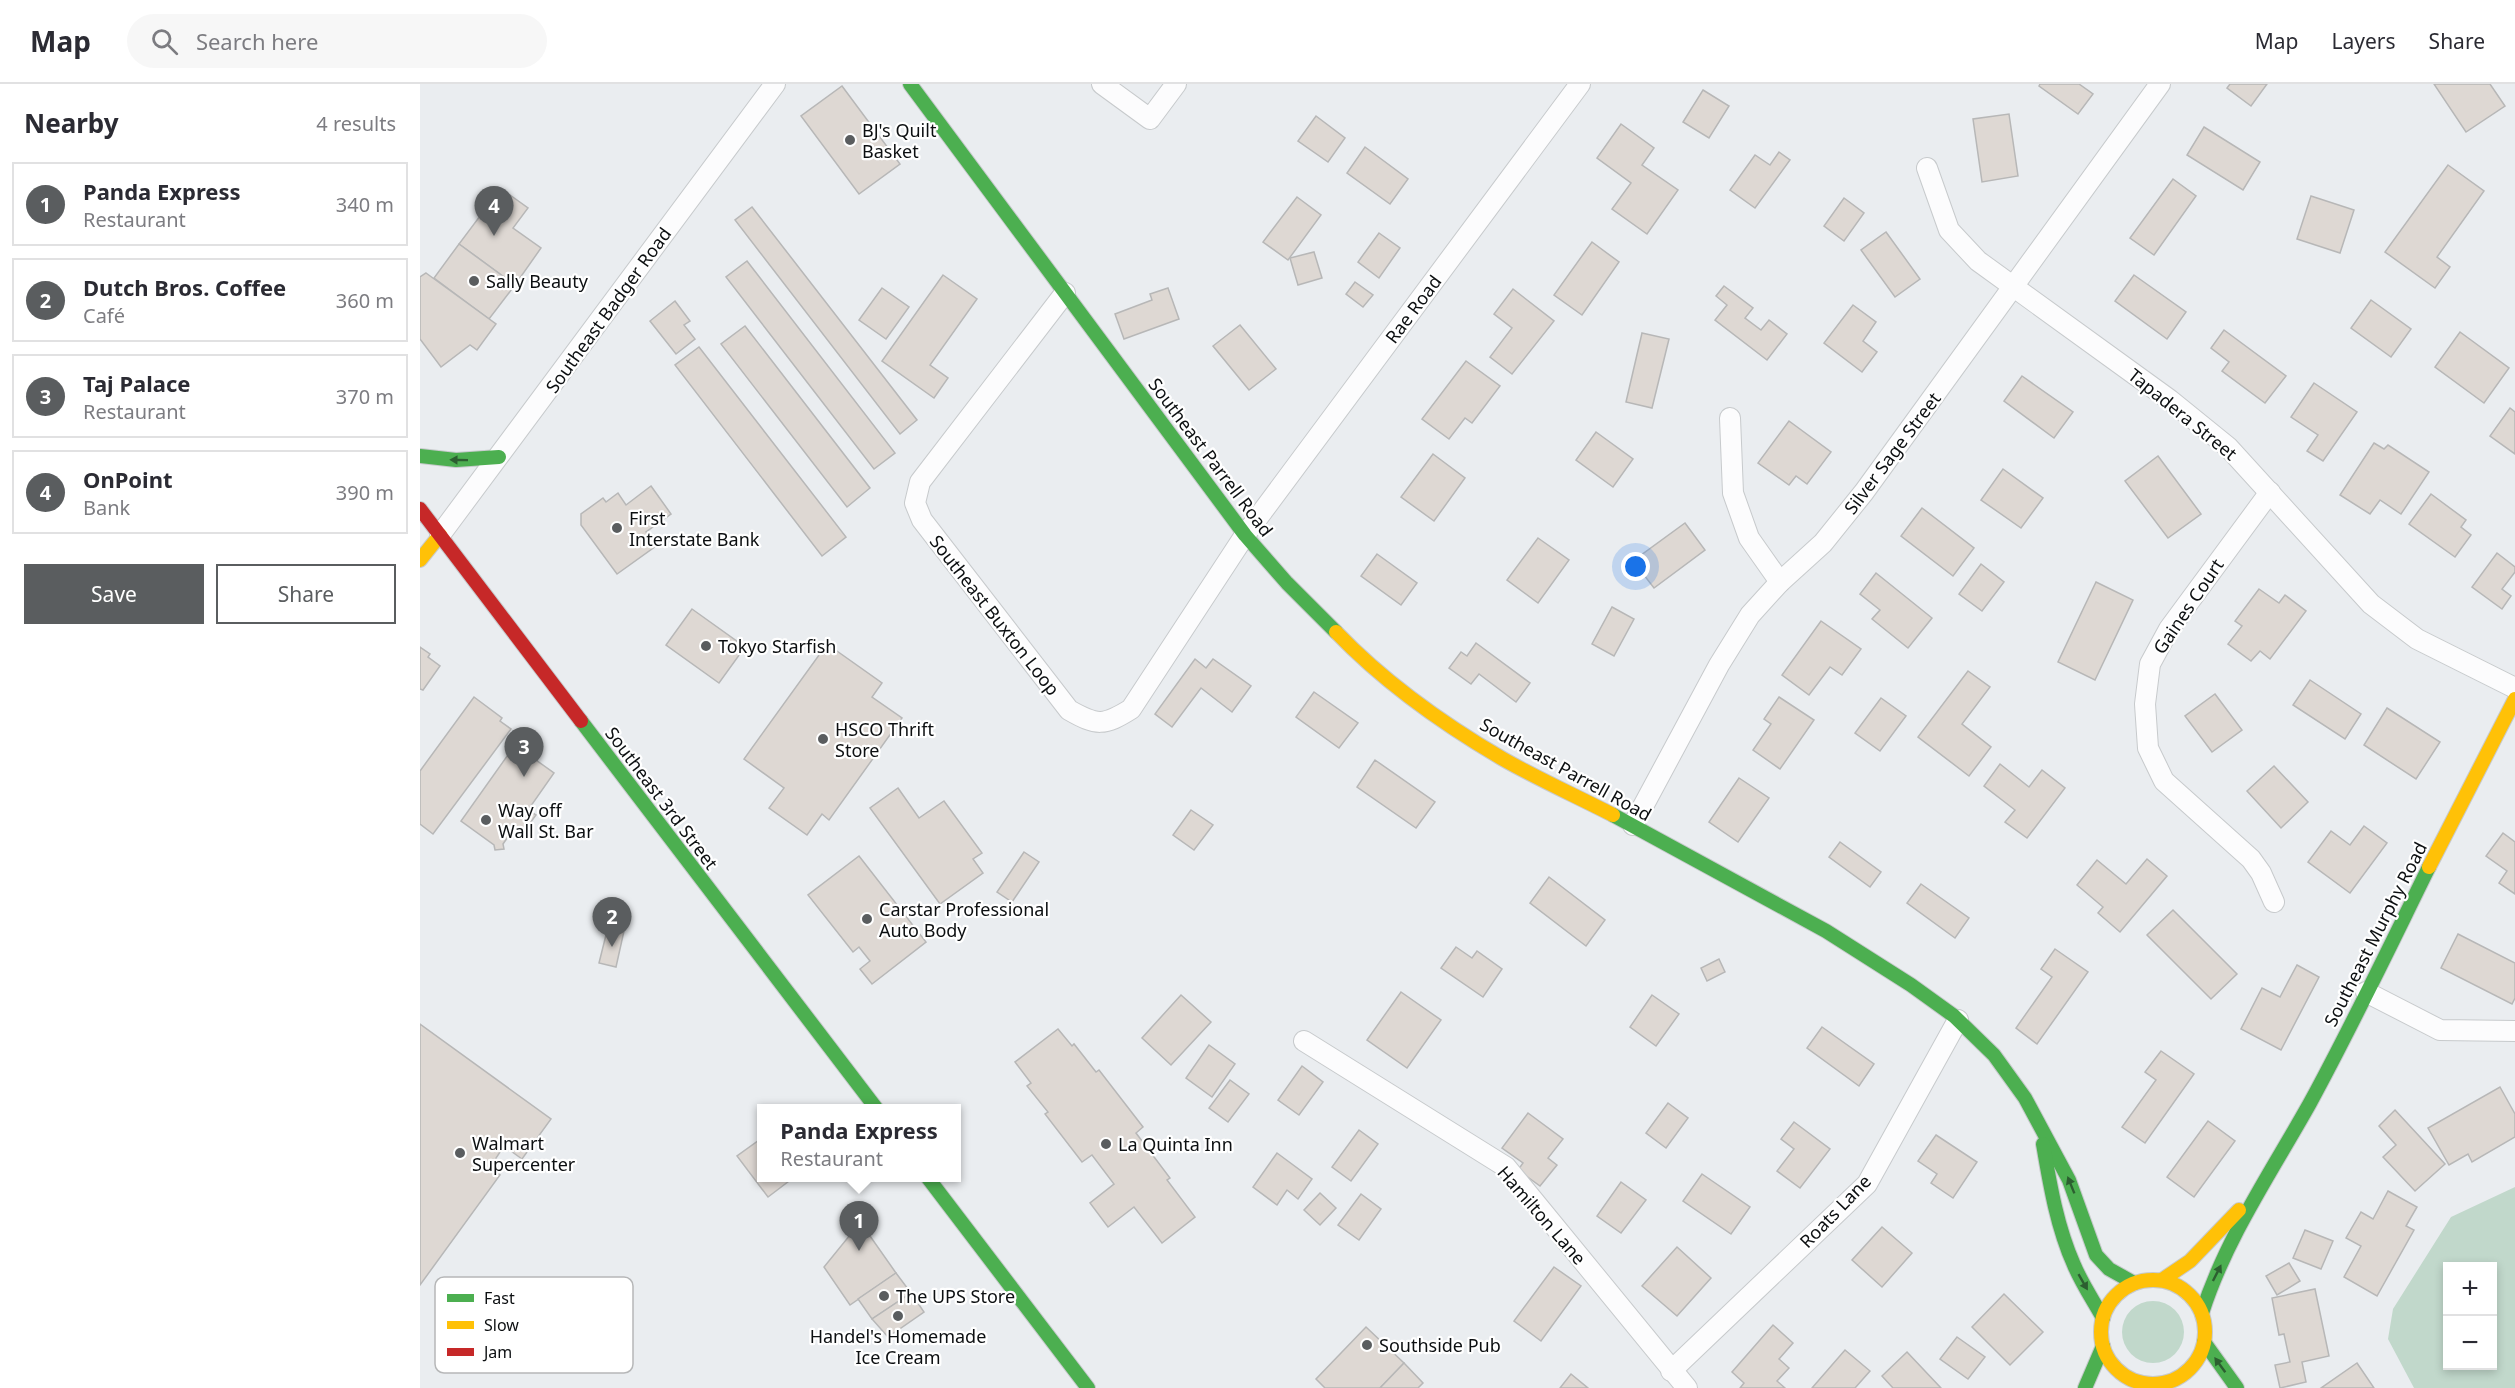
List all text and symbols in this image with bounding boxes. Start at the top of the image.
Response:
search box [127,14,547,68]
text: Map [30,22,91,60]
icon: search [148,25,181,58]
text: Search here [196,26,318,56]
text: Map [2255,27,2299,55]
text: Layers [2332,27,2396,55]
text: Share [2429,27,2485,55]
text: Nearby [24,105,119,141]
text: 4 results [316,110,396,137]
place label: BJ's Quilt Basket [862,118,937,163]
marker: BJ's Quilt Basket [843,133,857,147]
text: Panda Express [83,176,241,206]
pin: 4 [474,186,514,236]
text: 1 [40,191,51,218]
text: 340 m [336,191,394,218]
text: Restaurant [83,206,186,233]
street label: Southeast Badger Road [540,222,676,398]
place label: Sally Beauty [486,269,589,293]
street label: Rae Road [1380,270,1446,348]
text: Dutch Bros. Coffee [83,272,286,302]
marker: Sally Beauty [467,274,481,288]
text: 2 [40,287,51,314]
text: 360 m [336,287,394,314]
text: Café [83,302,125,329]
street label: Tapadera Street [2124,363,2243,466]
text: Taj Palace [83,368,190,398]
street label: Southeast Parrell Road [1144,373,1278,541]
text: 3 [40,383,51,410]
text: 370 m [336,383,394,410]
street label: Silver Sage Street [1838,387,1946,519]
text: Restaurant [83,398,186,425]
one-way arrow [450,455,469,465]
text: OnPoint [83,464,173,494]
text: 4 [40,479,51,506]
text: 390 m [336,479,394,506]
text: Bank [83,494,130,521]
place label: First Interstate Bank [629,506,760,551]
marker: First Interstate Bank [610,521,624,535]
street label: Southeast Buxton Loop [925,530,1065,700]
your location [1621,552,1650,581]
street label: Gaines Court [2147,553,2229,658]
button: Save [24,564,204,624]
button: Share [216,564,396,624]
place label: Tokyo Starfish [718,634,837,658]
marker: Tokyo Starfish [699,639,713,653]
street label: Southeast Parrell Road [1476,712,1656,826]
place label: HSCO Thrift Store [835,717,934,762]
street label: Southeast 3rd Street [600,722,724,875]
pin: 3 [504,728,544,777]
marker: HSCO Thrift Store [816,732,830,746]
place label: Way off Wall St. Bar [498,798,594,843]
marker: Way off Wall St. Bar [479,813,493,827]
street label: Southeast Murphy Road [2318,838,2432,1030]
place label: Carstar Professional Auto Body [879,897,1049,942]
pin: 2 [592,898,632,947]
marker: Carstar Professional Auto Body [860,912,874,926]
popup [757,1104,961,1182]
text: Panda Express [780,1115,938,1145]
place label: Walmart Supercenter [472,1131,576,1176]
place label: La Quinta Inn [1118,1132,1233,1156]
marker: La Quinta Inn [1099,1137,1113,1151]
text: Restaurant [780,1145,883,1172]
marker: Walmart Supercenter [453,1146,467,1160]
street label: Hamilton Lane [1492,1161,1592,1269]
street label: Roats Lane [1794,1169,1876,1253]
one-way arrow [2066,1175,2076,1193]
pin: 1 [840,1202,878,1251]
map controls [2443,1262,2497,1370]
button: + [2443,1262,2497,1316]
one-way arrow [2212,1265,2222,1282]
one-way arrow [2078,1274,2089,1290]
legend [435,1277,633,1373]
place label: The UPS Store [896,1284,1015,1308]
text: Fast [484,1287,515,1309]
marker: The UPS Store [877,1289,891,1303]
marker: Handel's Homemade Ice Cream [891,1309,905,1323]
text: Slow [484,1314,519,1336]
button: − [2443,1316,2497,1370]
place label: Handel's Homemade Ice Cream [810,1324,986,1369]
place label: Southside Pub [1379,1333,1501,1357]
marker: Southside Pub [1360,1338,1374,1352]
text: Jam [482,1341,512,1363]
one-way arrow [2214,1358,2226,1373]

